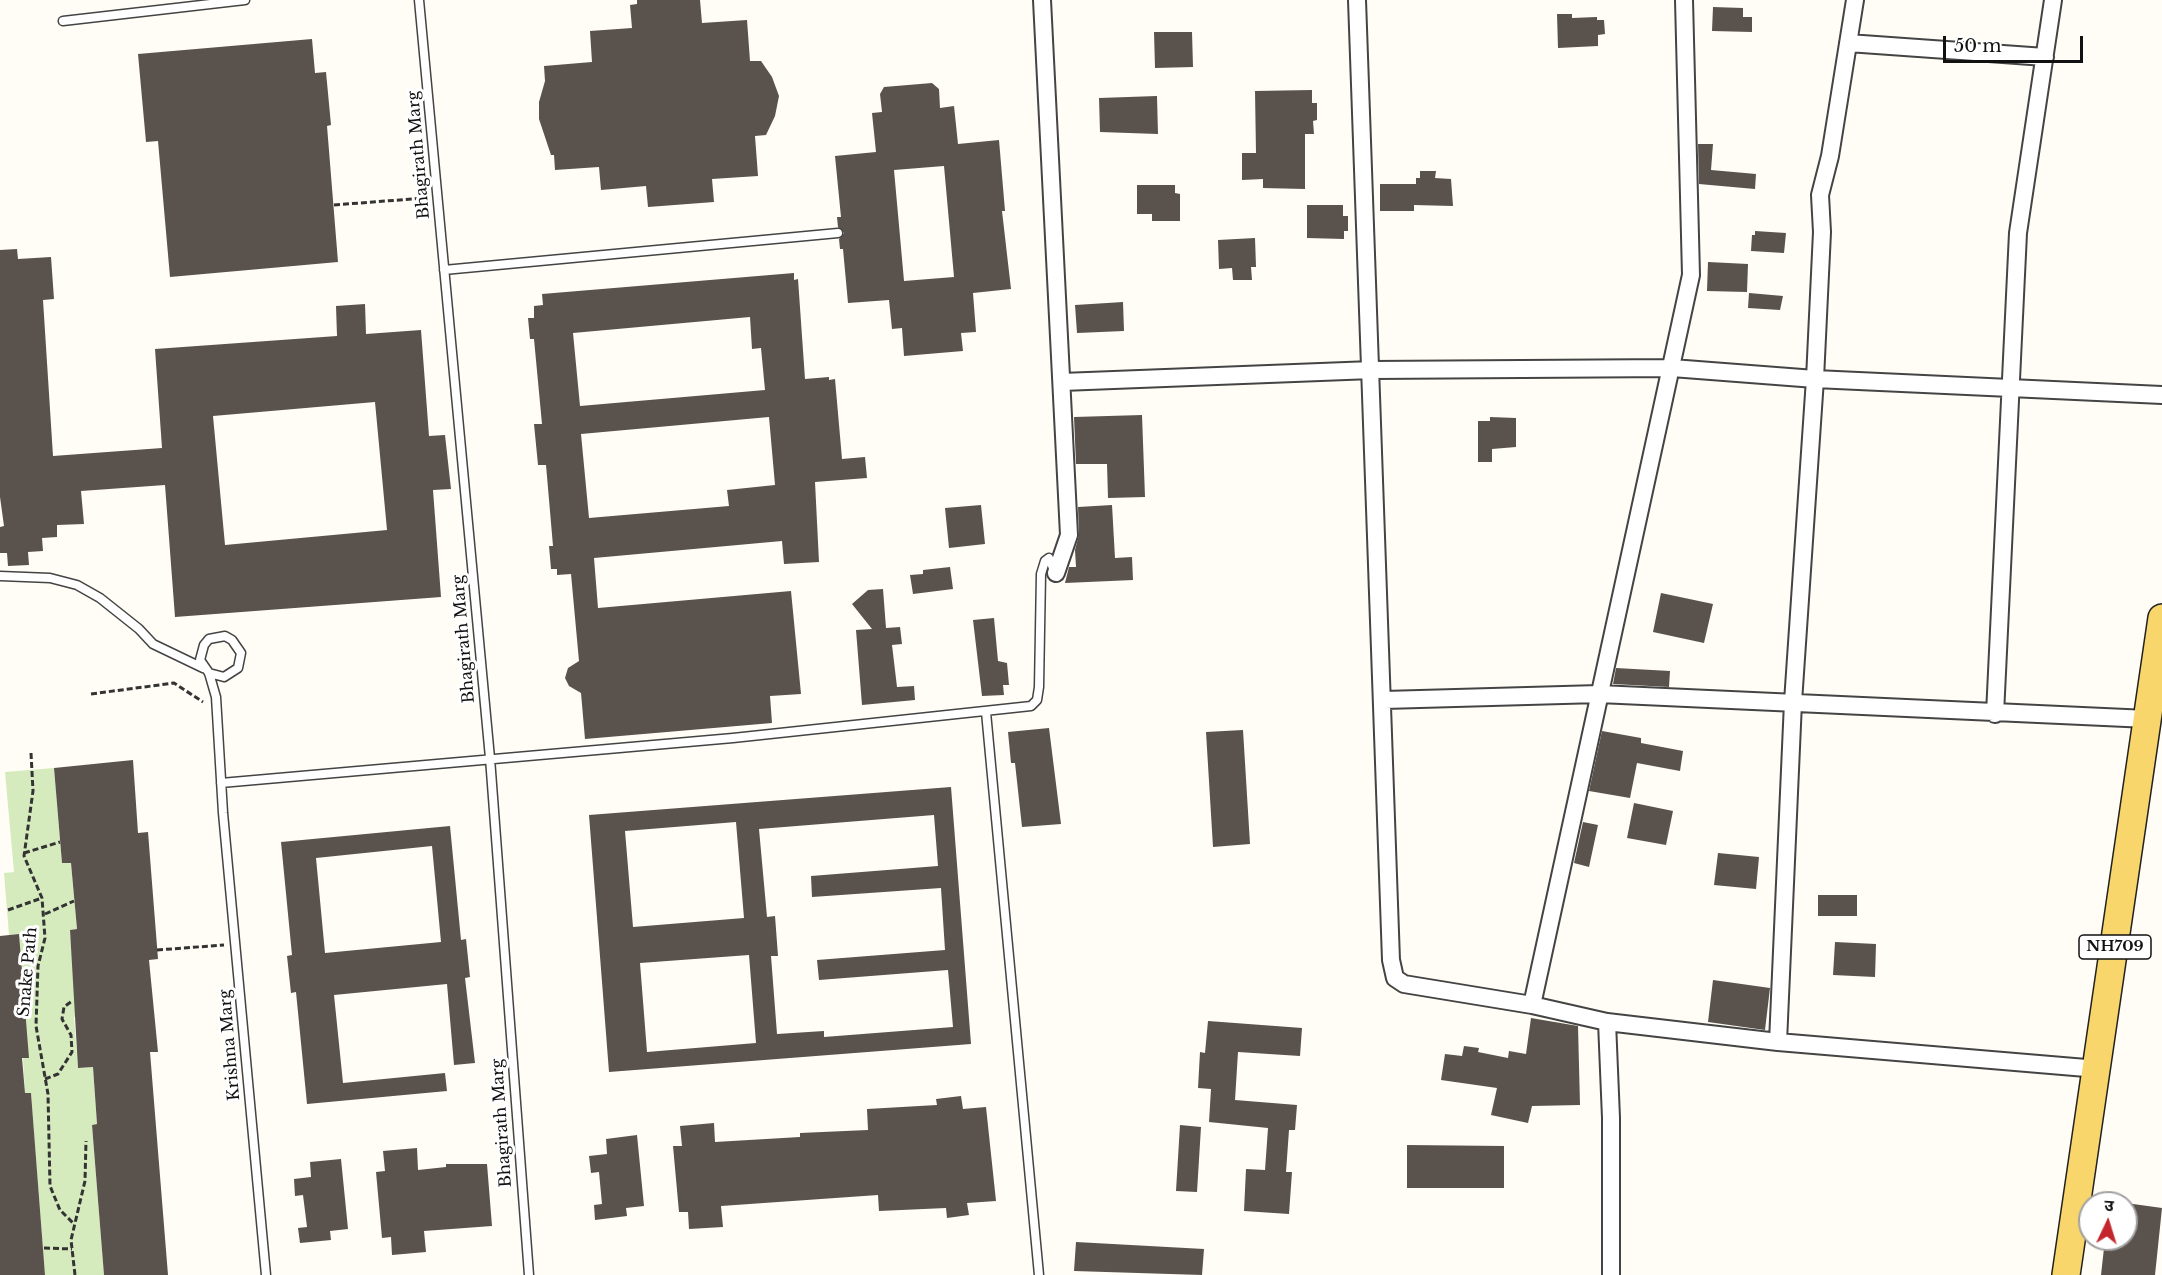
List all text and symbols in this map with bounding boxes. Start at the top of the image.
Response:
scale bar [1946,24,2086,62]
text: 50 m [1954,35,2002,57]
street label: Bhagirath Marg [404,90,434,220]
street label: Bhagirath Marg [449,574,479,704]
street label: Snake Path [15,926,41,1018]
road number: NH709 [2079,935,2151,959]
street label: Krishna Marg [216,988,244,1102]
street label: Bhagirath Marg [488,1058,516,1188]
north arrow [2078,1191,2138,1251]
text: उ [2104,1195,2114,1215]

